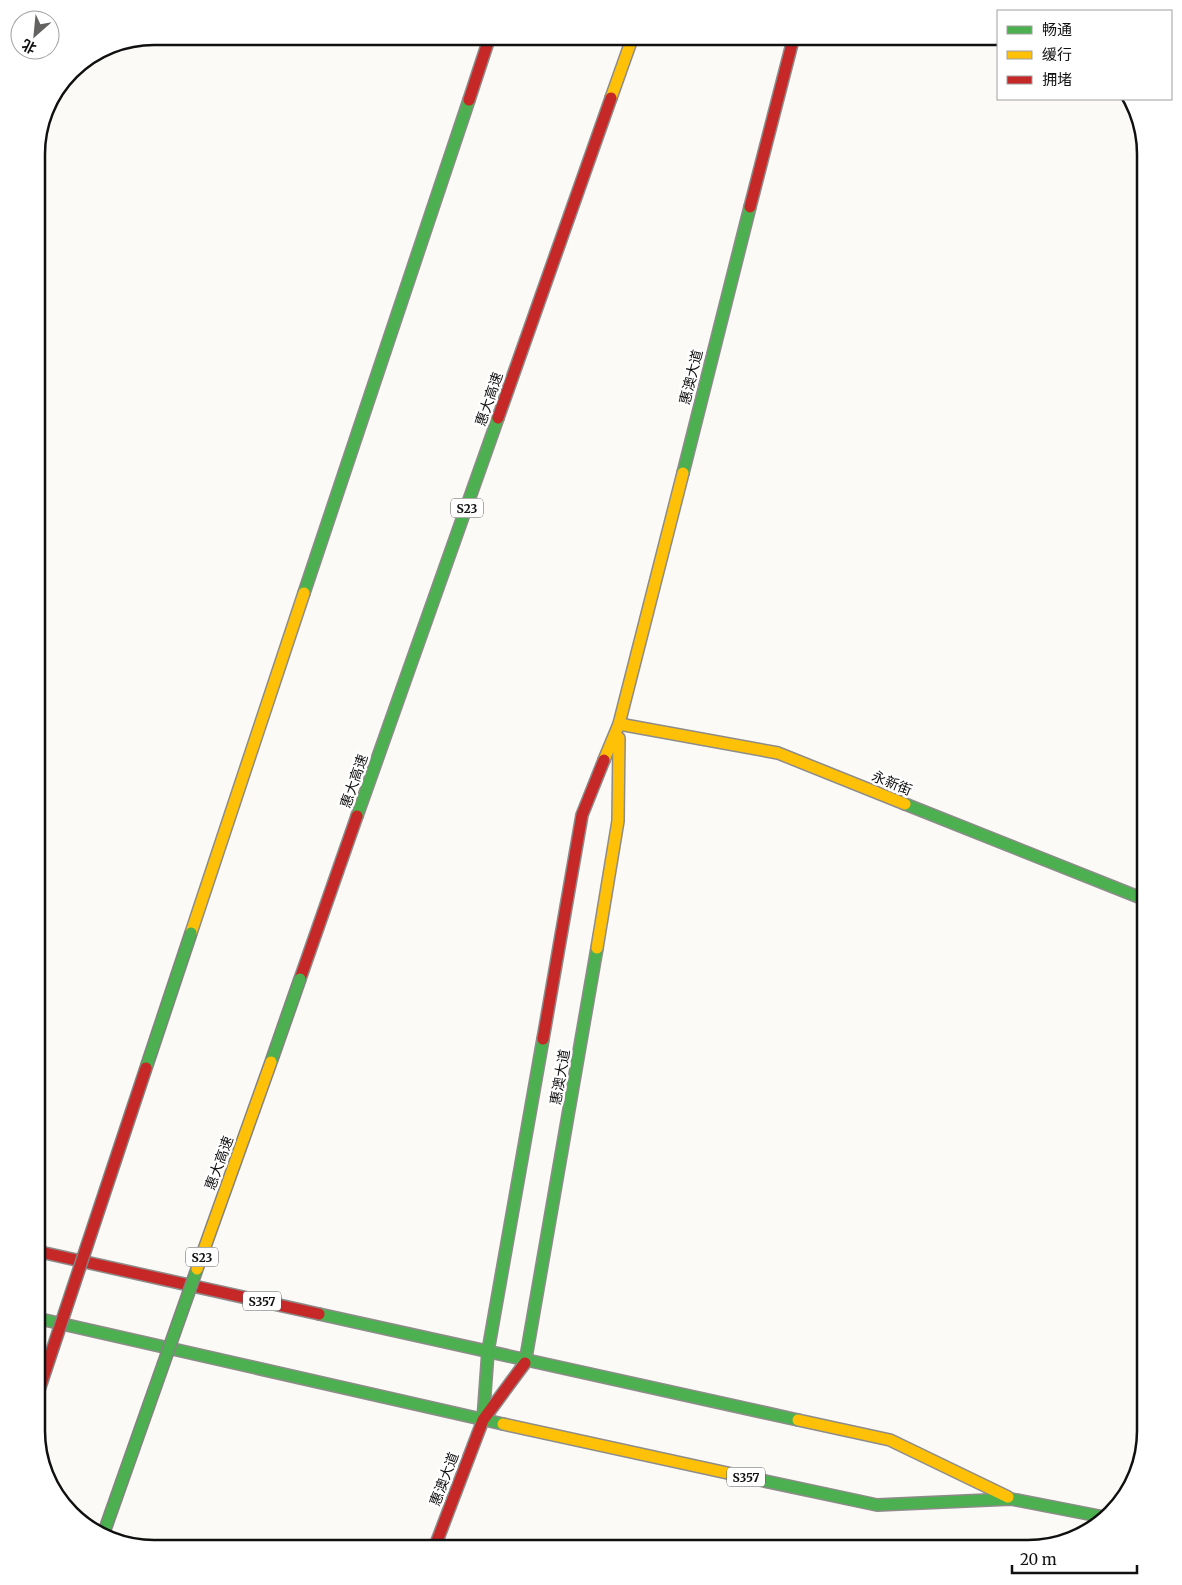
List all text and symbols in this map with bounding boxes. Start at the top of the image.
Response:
north arrow [10,10,60,60]
legend [997,10,1172,100]
text: 畅通 [1042,20,1072,39]
text: 北 [19,35,39,58]
text: 缓行 [1042,45,1072,64]
text: 拥堵 [1042,70,1072,89]
street label: 惠澳大道 [675,348,707,406]
street label: 惠大高速 [471,370,507,428]
road number: S23 [451,498,483,518]
street label: 惠大高速 [336,752,372,810]
street label: 永新街 [869,767,915,799]
street label: 惠澳大道 [546,1048,574,1106]
street label: 惠大高速 [201,1134,237,1192]
road number: S23 [186,1248,218,1266]
road number: S357 [243,1292,281,1310]
street label: 惠澳大道 [426,1450,462,1508]
road number: S357 [727,1468,765,1486]
scale bar [1012,1542,1137,1574]
text: 20 m [1020,1550,1057,1569]

